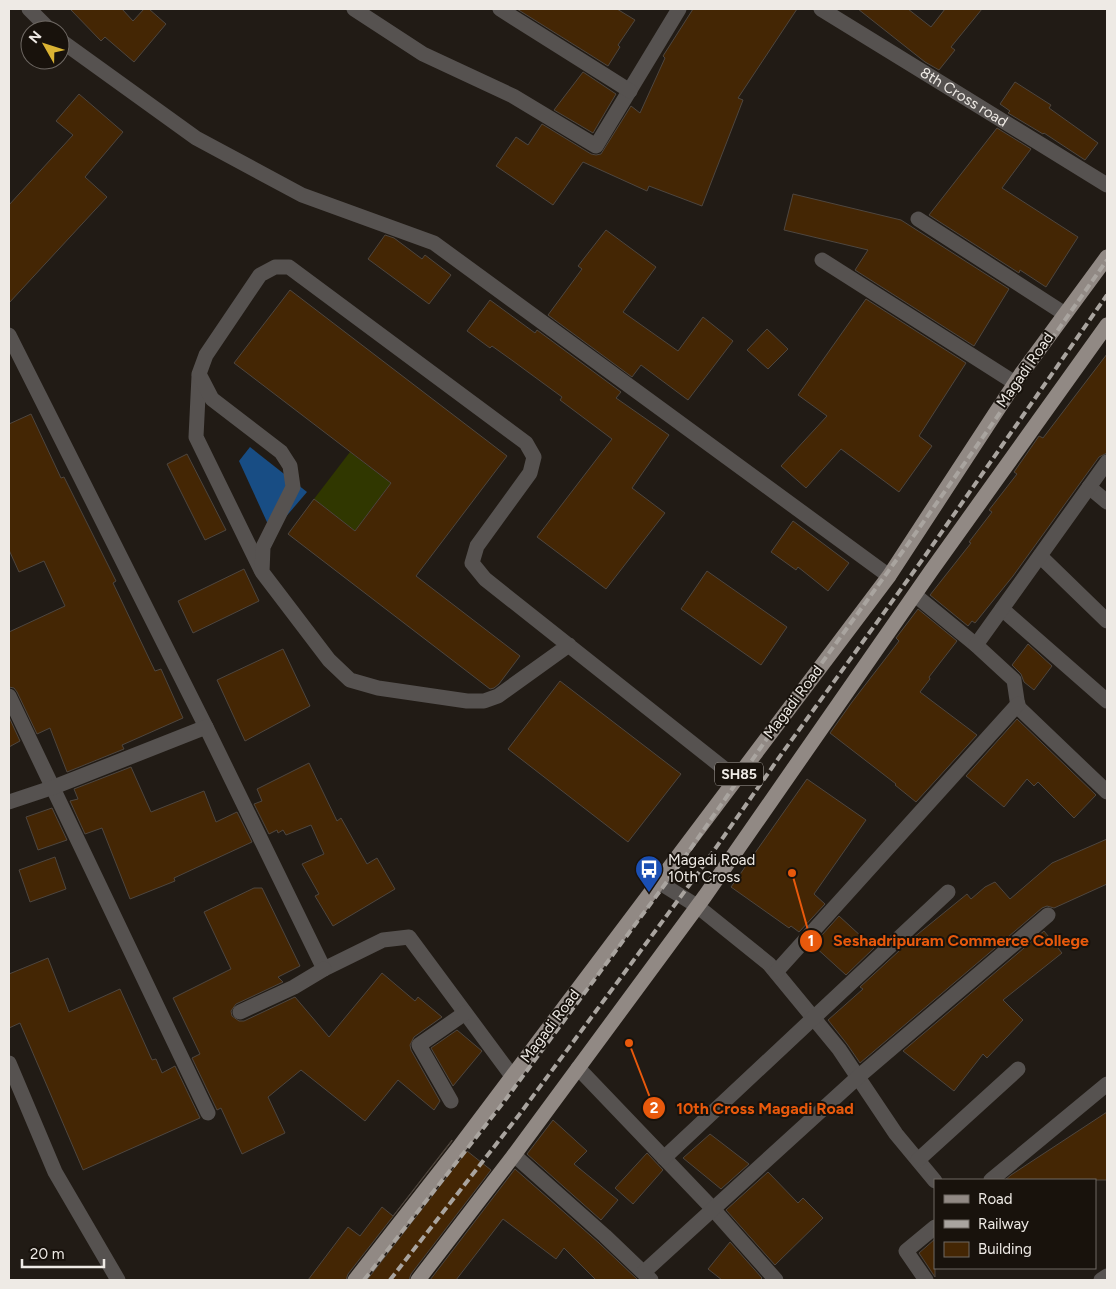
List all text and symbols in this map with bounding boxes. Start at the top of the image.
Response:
north arrow [20,20,70,70]
text: N [25,28,45,47]
street label: 8th Cross road [917,63,1011,131]
street label: Magadi Road [993,329,1057,411]
street label: Magadi Road [760,662,826,742]
road number: SH85 [715,762,763,786]
place label: Magadi Road 10th Cross [668,851,755,886]
bus stop icon: Magadi Road 10th Cross [634,854,664,893]
callout: Seshadripuram Commerce College [798,925,1099,956]
text: Seshadripuram Commerce College [833,931,1089,950]
text: 1 [808,932,814,950]
street label: Magadi Road [517,986,583,1066]
callout: 10th Cross Magadi Road [641,1093,864,1124]
text: 2 [650,1099,659,1117]
text: 10th Cross Magadi Road [676,1099,854,1118]
legend [934,1179,1096,1269]
text: Road [978,1190,1013,1208]
text: Railway [978,1215,1029,1233]
scale bar [22,1236,105,1268]
text: Building [978,1240,1032,1258]
text: 20 m [30,1245,64,1263]

